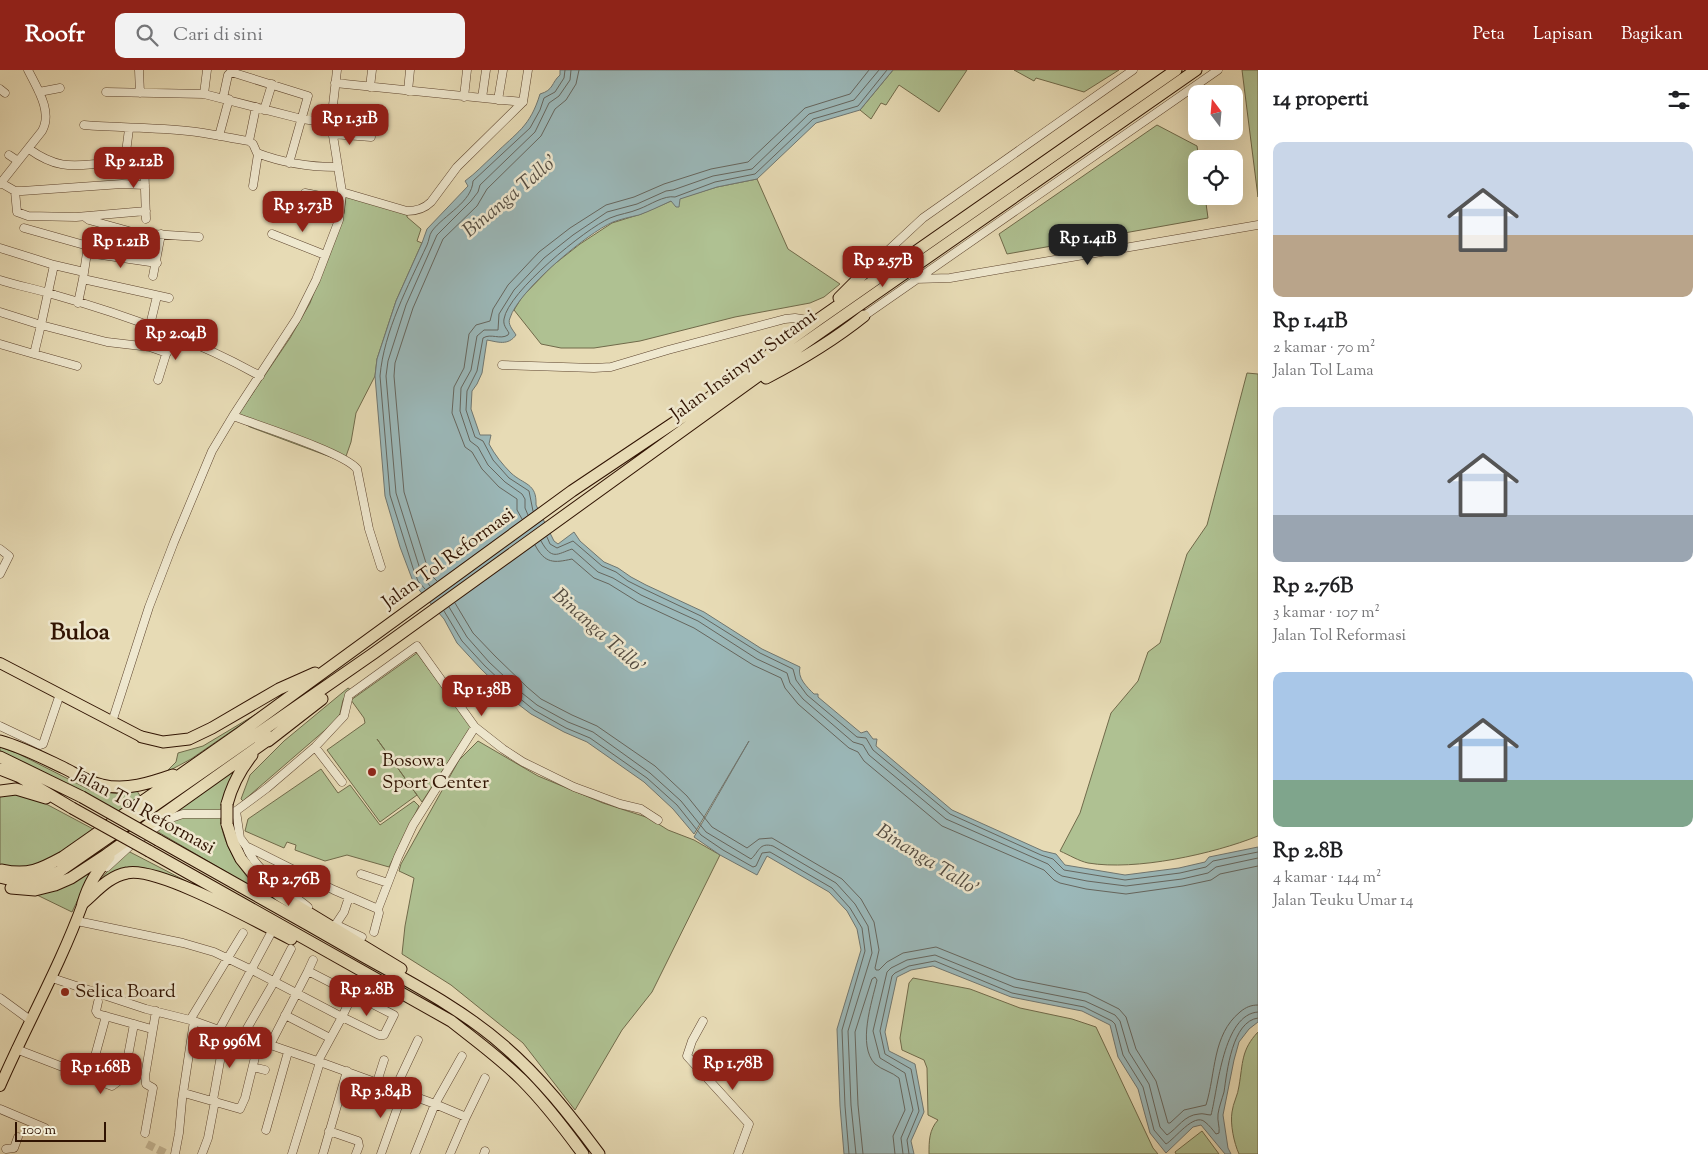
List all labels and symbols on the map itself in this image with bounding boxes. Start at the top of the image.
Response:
north arrow [1188,85,1242,140]
pin: Rp 1.31B [298,104,402,146]
pin: Rp 2.12B [82,146,186,189]
water label: Binanga Tallo' [457,149,565,245]
pin: Rp 3.73B [251,190,355,233]
pin: Rp 1.41B [1036,224,1140,266]
pin: Rp 1.21B [69,226,173,269]
pin: Rp 2.57B [831,246,935,288]
street label: Jalan Insinyur Sutami [665,304,823,429]
pin: Rp 2.04B [124,318,228,361]
street label: Jalan Tol Reformasi [376,502,521,617]
water label: Binanga Tallo' [545,582,651,682]
district label: Buloa [50,616,111,650]
pin: Rp 1.38B [430,674,534,717]
place label: Bosowa Sport Center [382,748,489,797]
street label: Jalan Tol Reformasi [68,761,220,862]
marker: Bosowa Sport Center [366,766,378,778]
water label: Binanga Tallo' [870,818,984,904]
pin: Rp 2.76B [237,864,341,907]
pin: Rp 2.8B [321,974,413,1017]
place label: Selica Board [75,979,176,1006]
marker: Selica Board [59,986,71,998]
pin: Rp 996M [184,1026,276,1069]
pin: Rp 1.78B [681,1048,785,1091]
pin: Rp 1.68B [49,1052,153,1095]
pin: Rp 3.84B [329,1076,433,1119]
scale bar [15,1119,106,1142]

